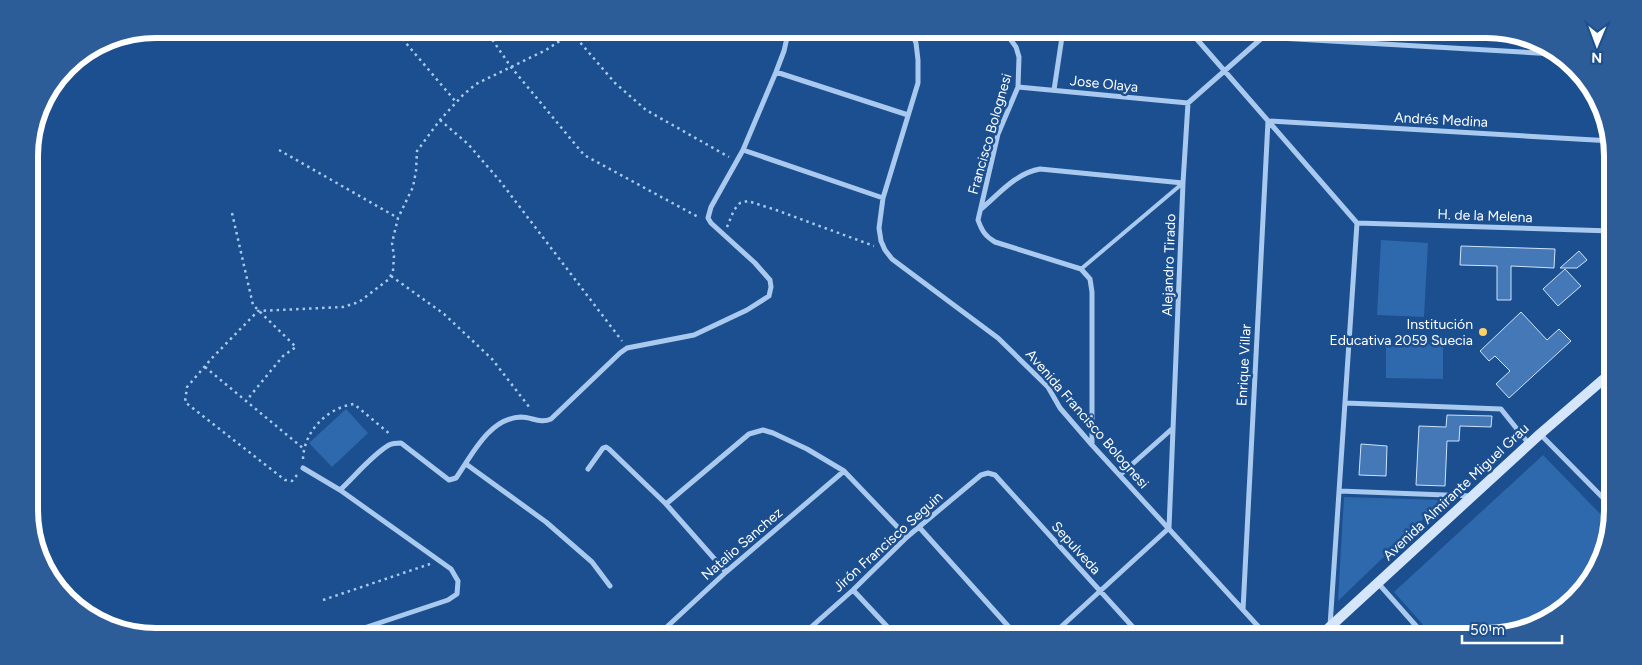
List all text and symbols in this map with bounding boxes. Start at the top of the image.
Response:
north arrow [1572,20,1622,70]
text: N [1591,49,1602,66]
street label: Francisco Bolognesi [965,72,1015,196]
street label: Jose Olaya [1069,72,1139,96]
street label: Andrés Medina [1394,109,1488,131]
street label: H. de la Melena [1437,206,1533,226]
street label: Alejandro Tirado [1159,213,1179,317]
place label: Institución Educativa 2059 Suecia [1329,316,1473,349]
street label: Enrique Villar [1233,323,1255,406]
marker: Institución Educativa 2059 Suecia [1477,326,1489,338]
street label: Avenida Francisco Bolognesi [1022,346,1152,492]
street label: Avenida Almirante Miguel Grau [1380,420,1532,564]
street label: Jirón Francisco Seguin [830,488,946,596]
street label: Natalio Sanchez [698,504,786,584]
street label: Sepulveda [1048,518,1104,578]
scale bar [1462,612,1562,644]
text: 50 m [1470,621,1505,639]

